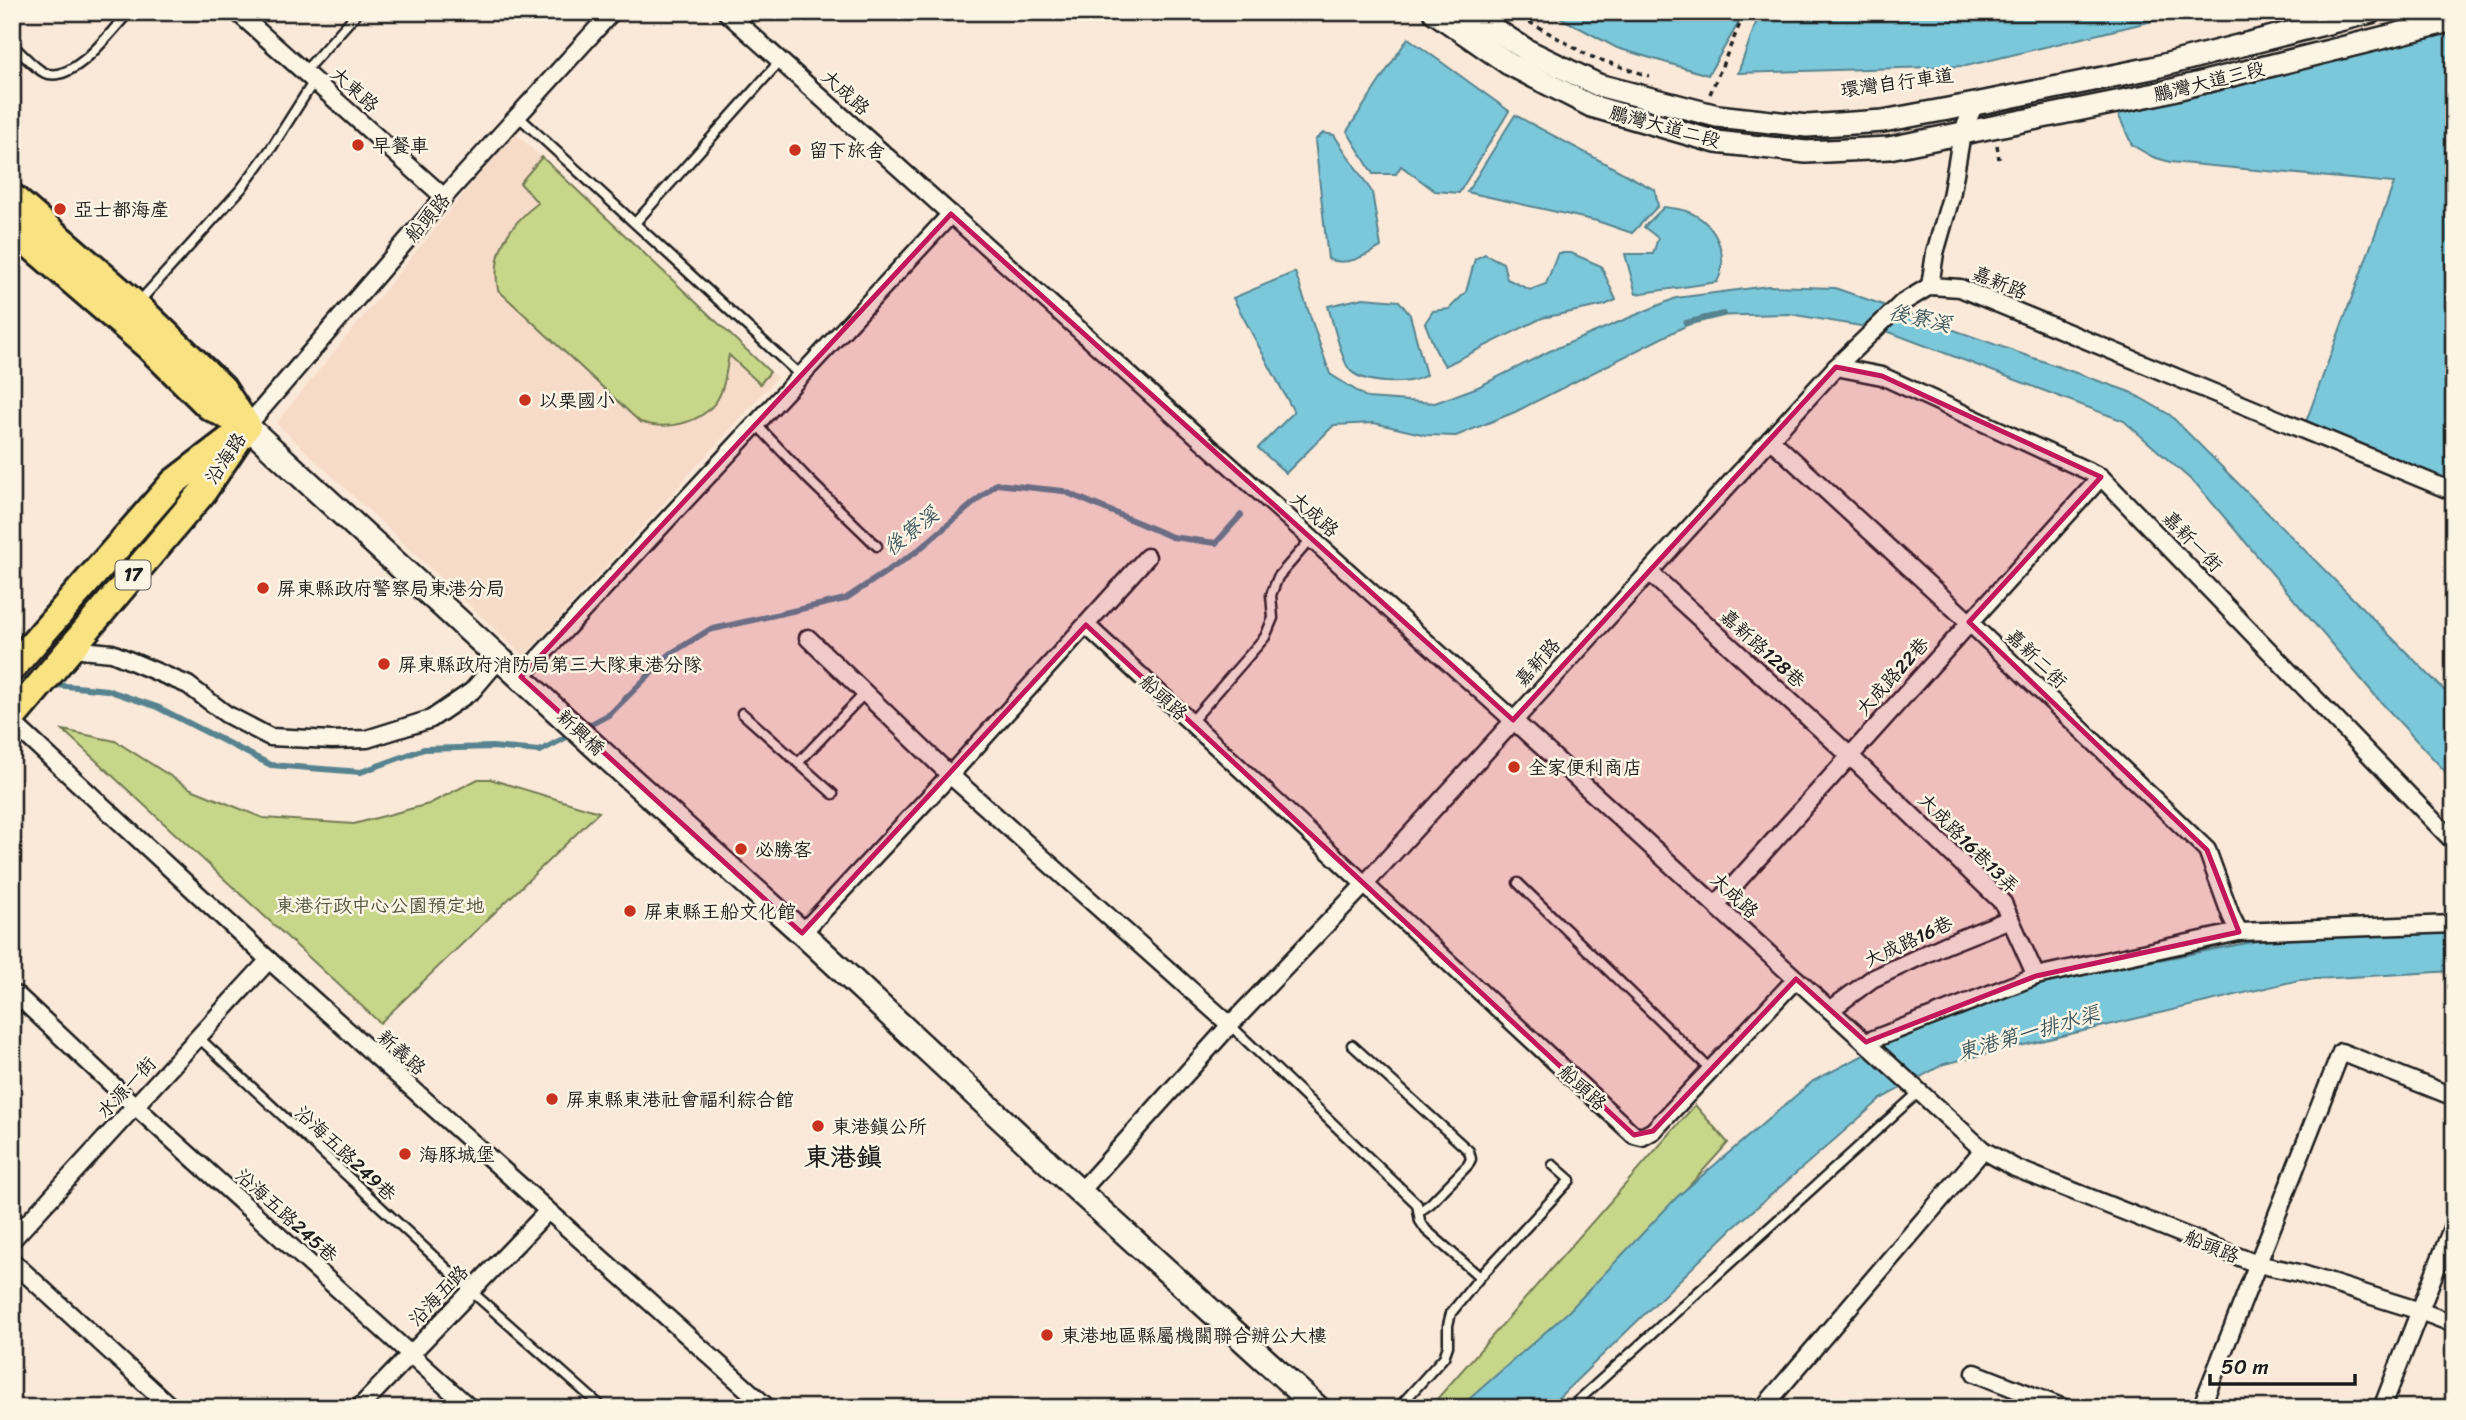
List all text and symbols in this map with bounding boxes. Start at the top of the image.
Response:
street label: 鵬灣大道三段 [2150,52,2268,111]
street label: 大東路 [322,58,387,121]
street label: 環灣自行車道 [1838,58,1956,107]
street label: 大成路 [813,61,878,124]
street label: 鵬灣大道二段 [1606,96,1724,157]
place label: 早餐車 [372,129,429,162]
place label: 留下旅舍 [809,134,885,167]
marker: 早餐車 [350,137,366,153]
marker: 留下旅舍 [787,142,803,158]
street label: 船頭路 [396,185,459,250]
place label: 亞士都海產 [74,193,169,226]
marker: 亞士都海產 [52,201,68,217]
street label: 嘉新路 [1967,256,2032,308]
water label: 後寮溪 [1885,292,1956,344]
place label: 以栗國小 [539,384,615,417]
marker: 以栗國小 [517,392,533,408]
street label: 沿海路 [196,425,255,491]
street label: 大成路 [1282,483,1347,546]
water label: 後寮溪 [874,496,948,565]
street label: 嘉新一街 [2154,503,2231,580]
road number: 17 [116,560,150,590]
place label: 屏東縣政府警察局東港分局 [277,572,505,605]
marker: 屏東縣政府警察局東港分局 [255,580,271,596]
street label: 嘉新路128巷 [1712,600,1813,696]
street label: 嘉新二街 [1998,620,2075,697]
street label: 大成路22巷 [1847,629,1937,724]
street label: 嘉新路 [1506,630,1569,695]
place label: 屏東縣政府消防局第三大隊東港分隊 [398,648,702,681]
marker: 屏東縣政府消防局第三大隊東港分隊 [376,656,392,672]
street label: 船頭路 [1132,666,1196,729]
street label: 新興橋 [549,701,613,764]
place label: 全家便利商店 [1528,751,1642,784]
marker: 全家便利商店 [1506,759,1522,775]
street label: 大成路16巷13弄 [1910,785,2027,902]
place label: 必勝客 [755,833,812,866]
marker: 必勝客 [733,841,749,857]
street label: 大成路 [1703,864,1767,927]
park label: 東港行政中心公園預定地 [275,889,485,922]
place label: 屏東縣王船文化館 [644,895,796,928]
marker: 屏東縣王船文化館 [622,903,638,919]
street label: 大成路16巷 [1858,906,1958,976]
water label: 東港第一排水渠 [1952,994,2106,1072]
street label: 新義路 [369,1021,434,1084]
street label: 水源一街 [88,1048,164,1126]
street label: 船頭路 [1551,1056,1615,1119]
place label: 屏東縣東港社會福利綜合館 [566,1083,794,1116]
marker: 屏東縣東港社會福利綜合館 [544,1091,560,1107]
street label: 沿海五路249巷 [287,1097,404,1210]
place label: 東港鎮公所 [832,1110,927,1143]
marker: 東港鎮公所 [810,1118,826,1134]
district label: 東港鎮 [804,1134,882,1180]
place label: 海豚城堡 [419,1138,495,1171]
marker: 海豚城堡 [397,1146,413,1162]
street label: 沿海五路245巷 [228,1160,346,1271]
street label: 船頭路 [2179,1220,2244,1272]
street label: 沿海五路 [400,1257,477,1334]
place label: 東港地區縣屬機關聯合辦公大樓 [1061,1319,1327,1352]
marker: 東港地區縣屬機關聯合辦公大樓 [1039,1327,1055,1343]
scale bar [2210,1343,2356,1387]
text: 50 m [2221,1348,2269,1386]

